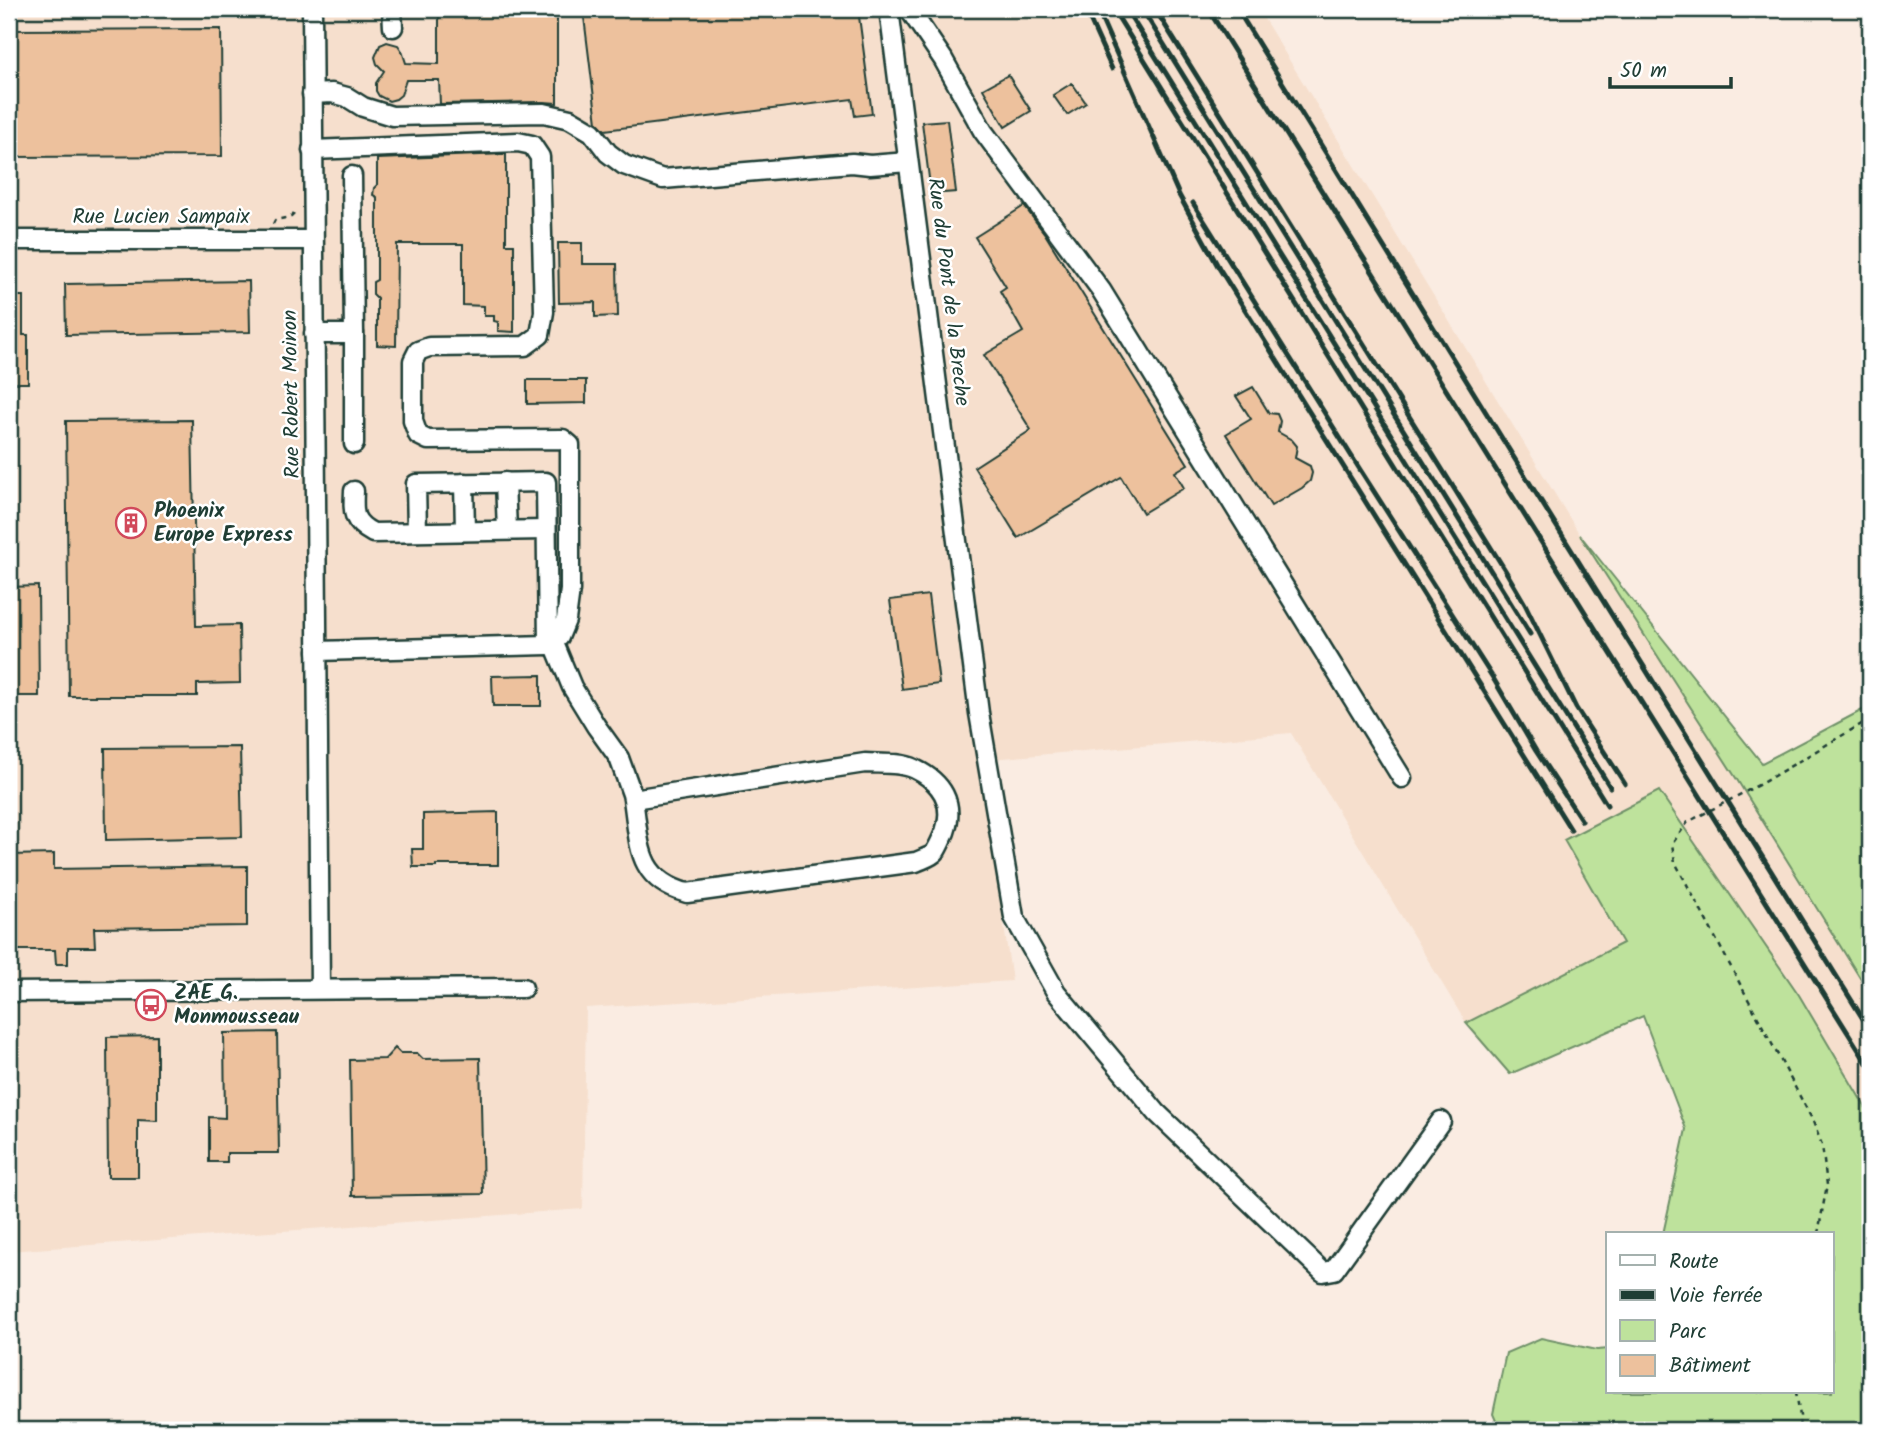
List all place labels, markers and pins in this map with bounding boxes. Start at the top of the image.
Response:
place label: Phoenix Europe Express [154,495,293,552]
building icon: Phoenix Europe Express [114,506,148,540]
place label: ZAE G. Monmousseau [174,977,300,1034]
bus stop icon: ZAE G. Monmousseau [134,988,168,1022]

